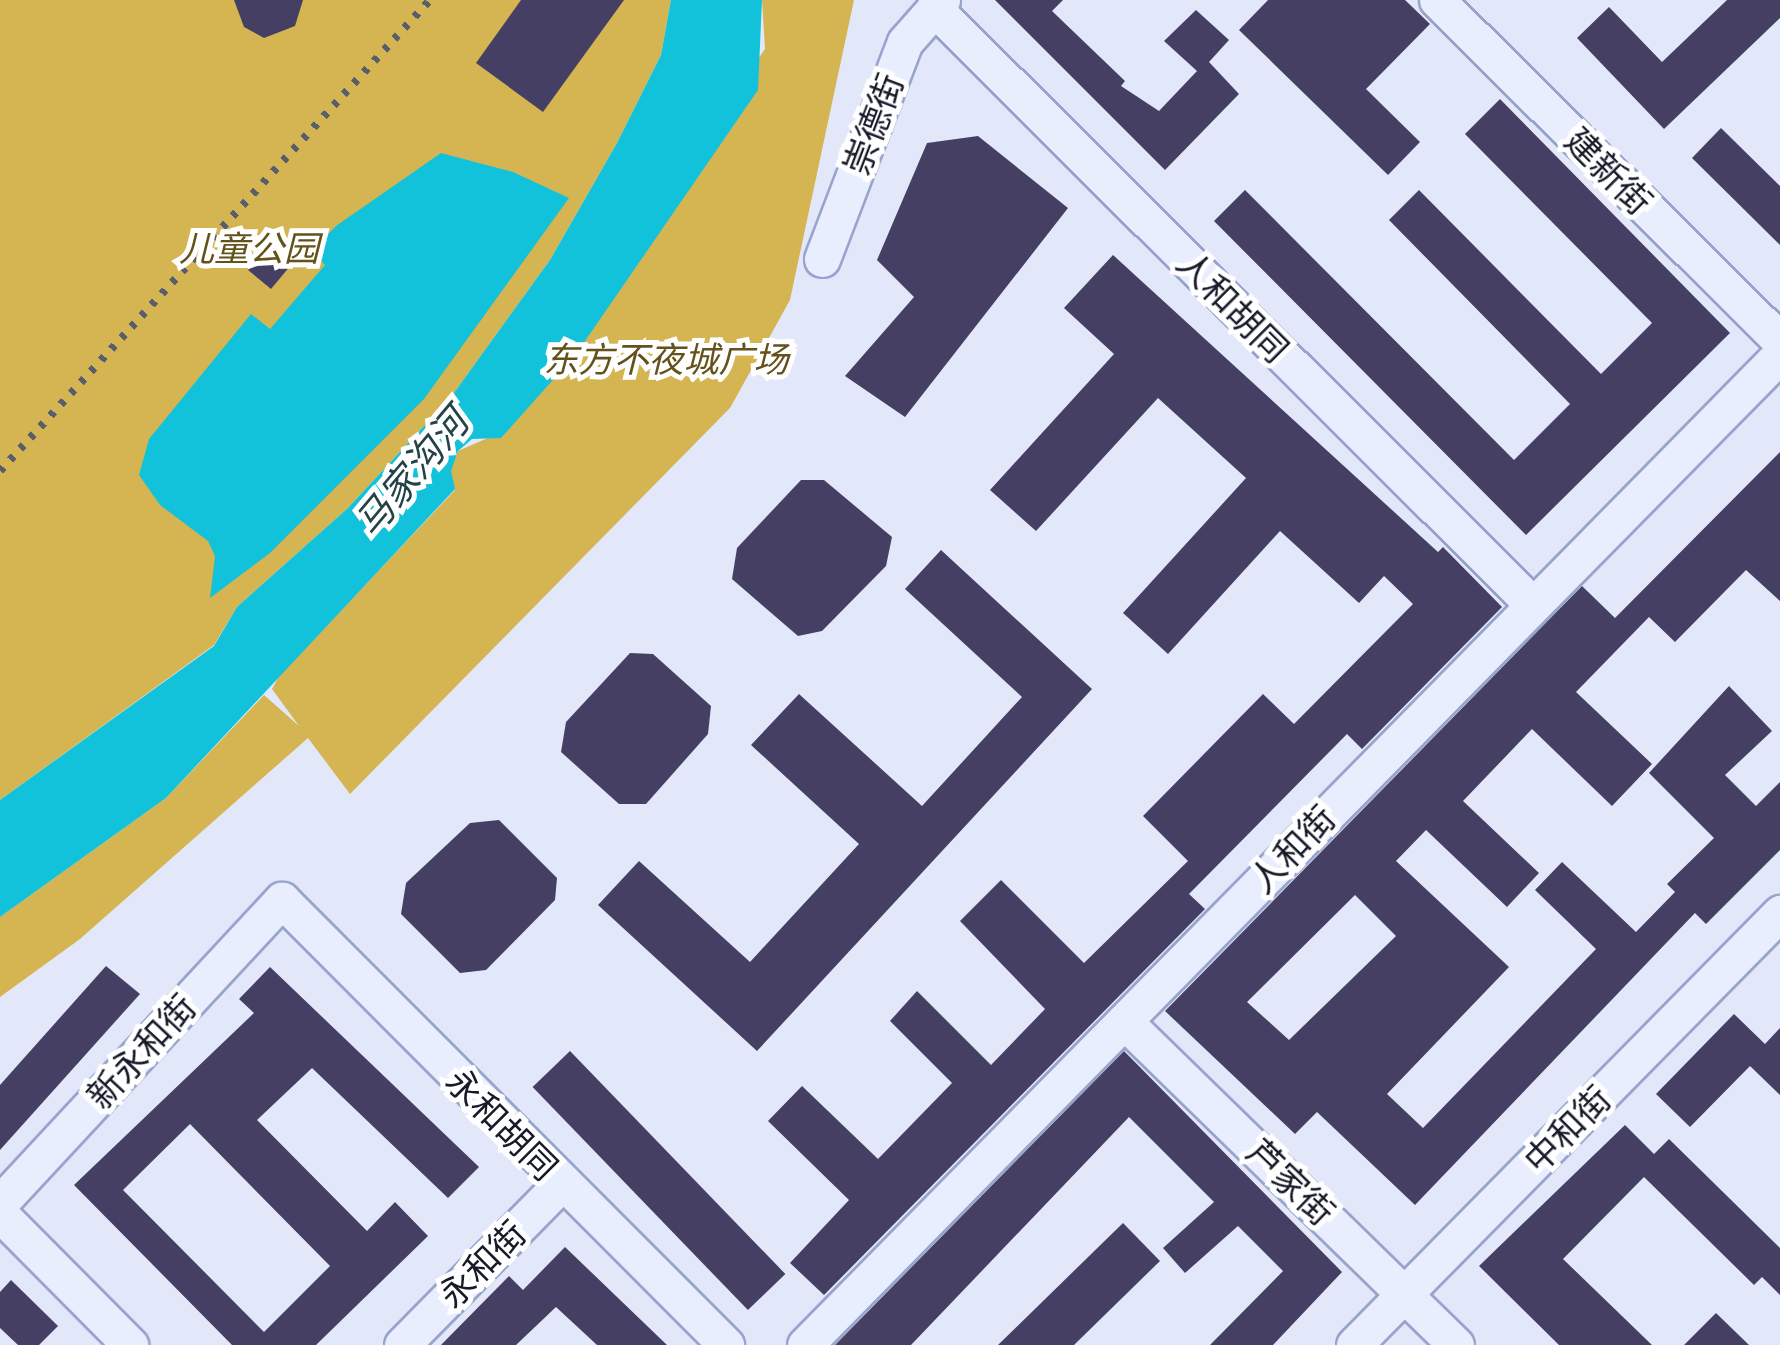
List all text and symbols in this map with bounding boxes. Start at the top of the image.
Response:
street label: 崇德街 [835,67,911,181]
street label: 建新街 [1557,119,1661,223]
park label: 儿童公园 [179,227,319,269]
street label: 人和胡同 [1169,242,1297,370]
park label: 东方不夜城广场 [544,338,788,380]
water label: 马家沟河 [345,399,477,545]
street label: 人和街 [1240,797,1344,901]
street label: 新永和街 [78,985,204,1117]
street label: 永和胡同 [438,1060,566,1188]
street label: 中和街 [1515,1077,1619,1181]
street label: 芦家街 [1239,1130,1343,1234]
street label: 永和街 [430,1212,534,1316]

